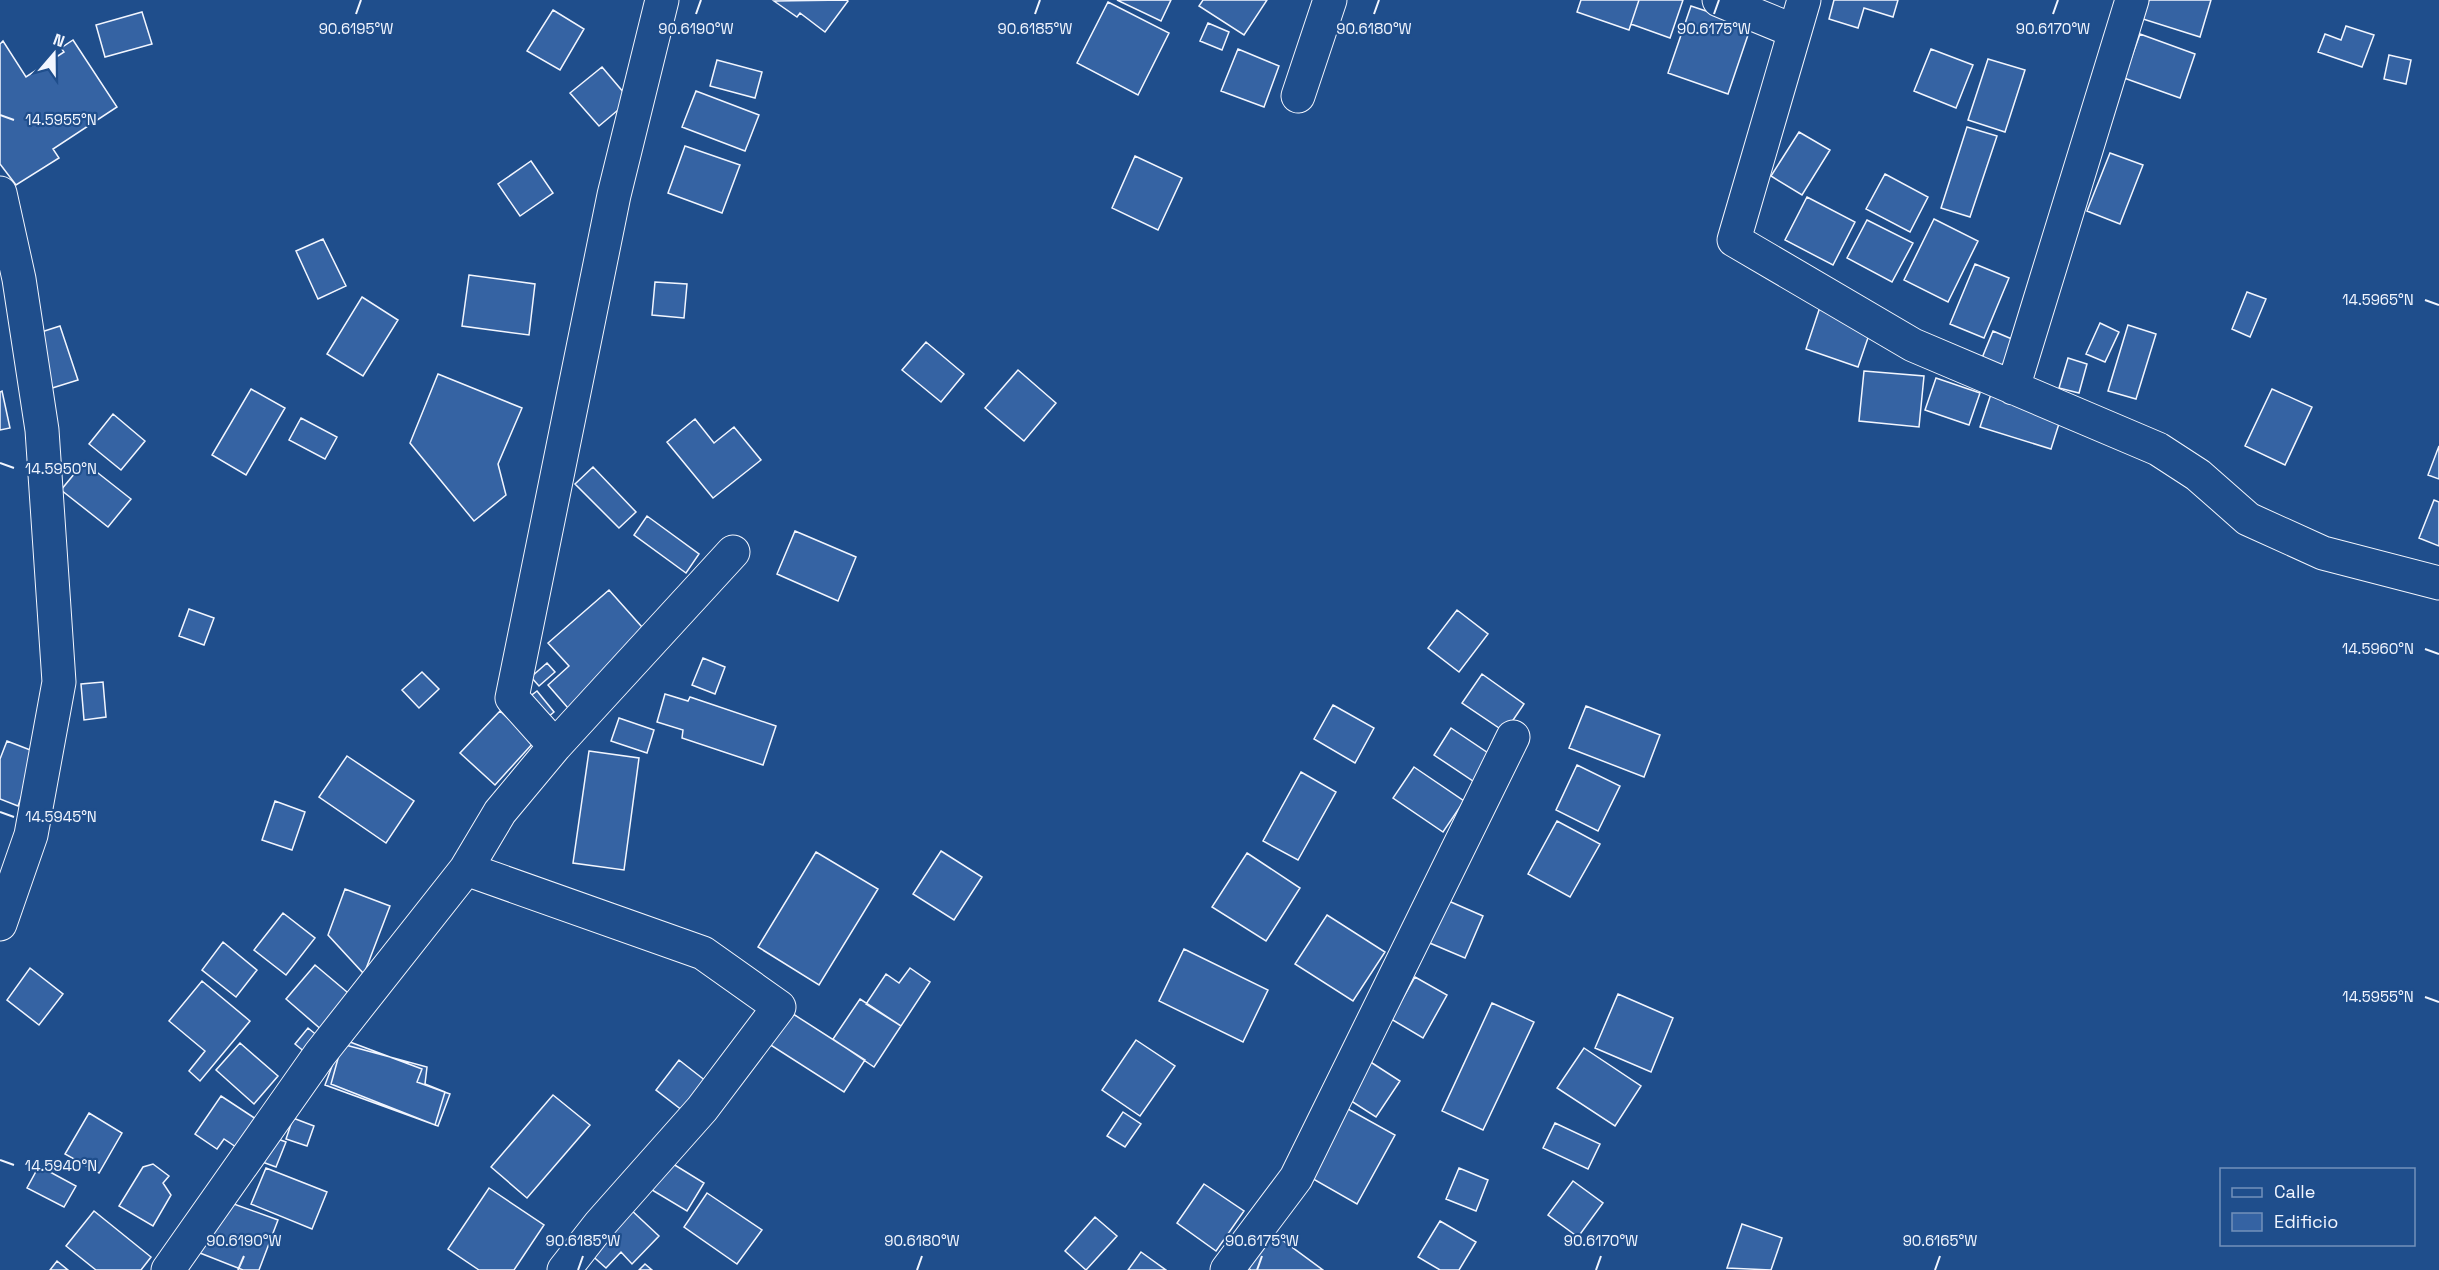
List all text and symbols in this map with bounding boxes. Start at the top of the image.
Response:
text: 90.6195°W [319,19,393,38]
text: 90.6190°W [658,19,734,38]
text: 90.6185°W [998,19,1072,38]
text: 90.6180°W [1336,19,1412,38]
text: 90.6175°W [1677,19,1751,38]
text: 90.6170°W [2016,19,2090,38]
north arrow [24,24,84,84]
text: N [50,29,68,52]
text: 14.5955°N [25,110,97,129]
text: 14.5965°N [2342,290,2414,309]
text: 14.5950°N [25,459,97,478]
text: 14.5960°N [2342,639,2414,658]
text: 14.5945°N [25,807,97,826]
text: 14.5955°N [2342,987,2414,1006]
text: 14.5940°N [25,1156,97,1175]
legend [2220,1168,2415,1246]
text: Calle [2274,1180,2315,1203]
text: Edificio [2274,1210,2338,1233]
text: 90.6190°W [206,1231,282,1250]
text: 90.6185°W [546,1231,620,1250]
text: 90.6180°W [884,1231,960,1250]
text: 90.6175°W [1225,1231,1299,1250]
text: 90.6170°W [1564,1231,1638,1250]
text: 90.6165°W [1903,1231,1977,1250]

